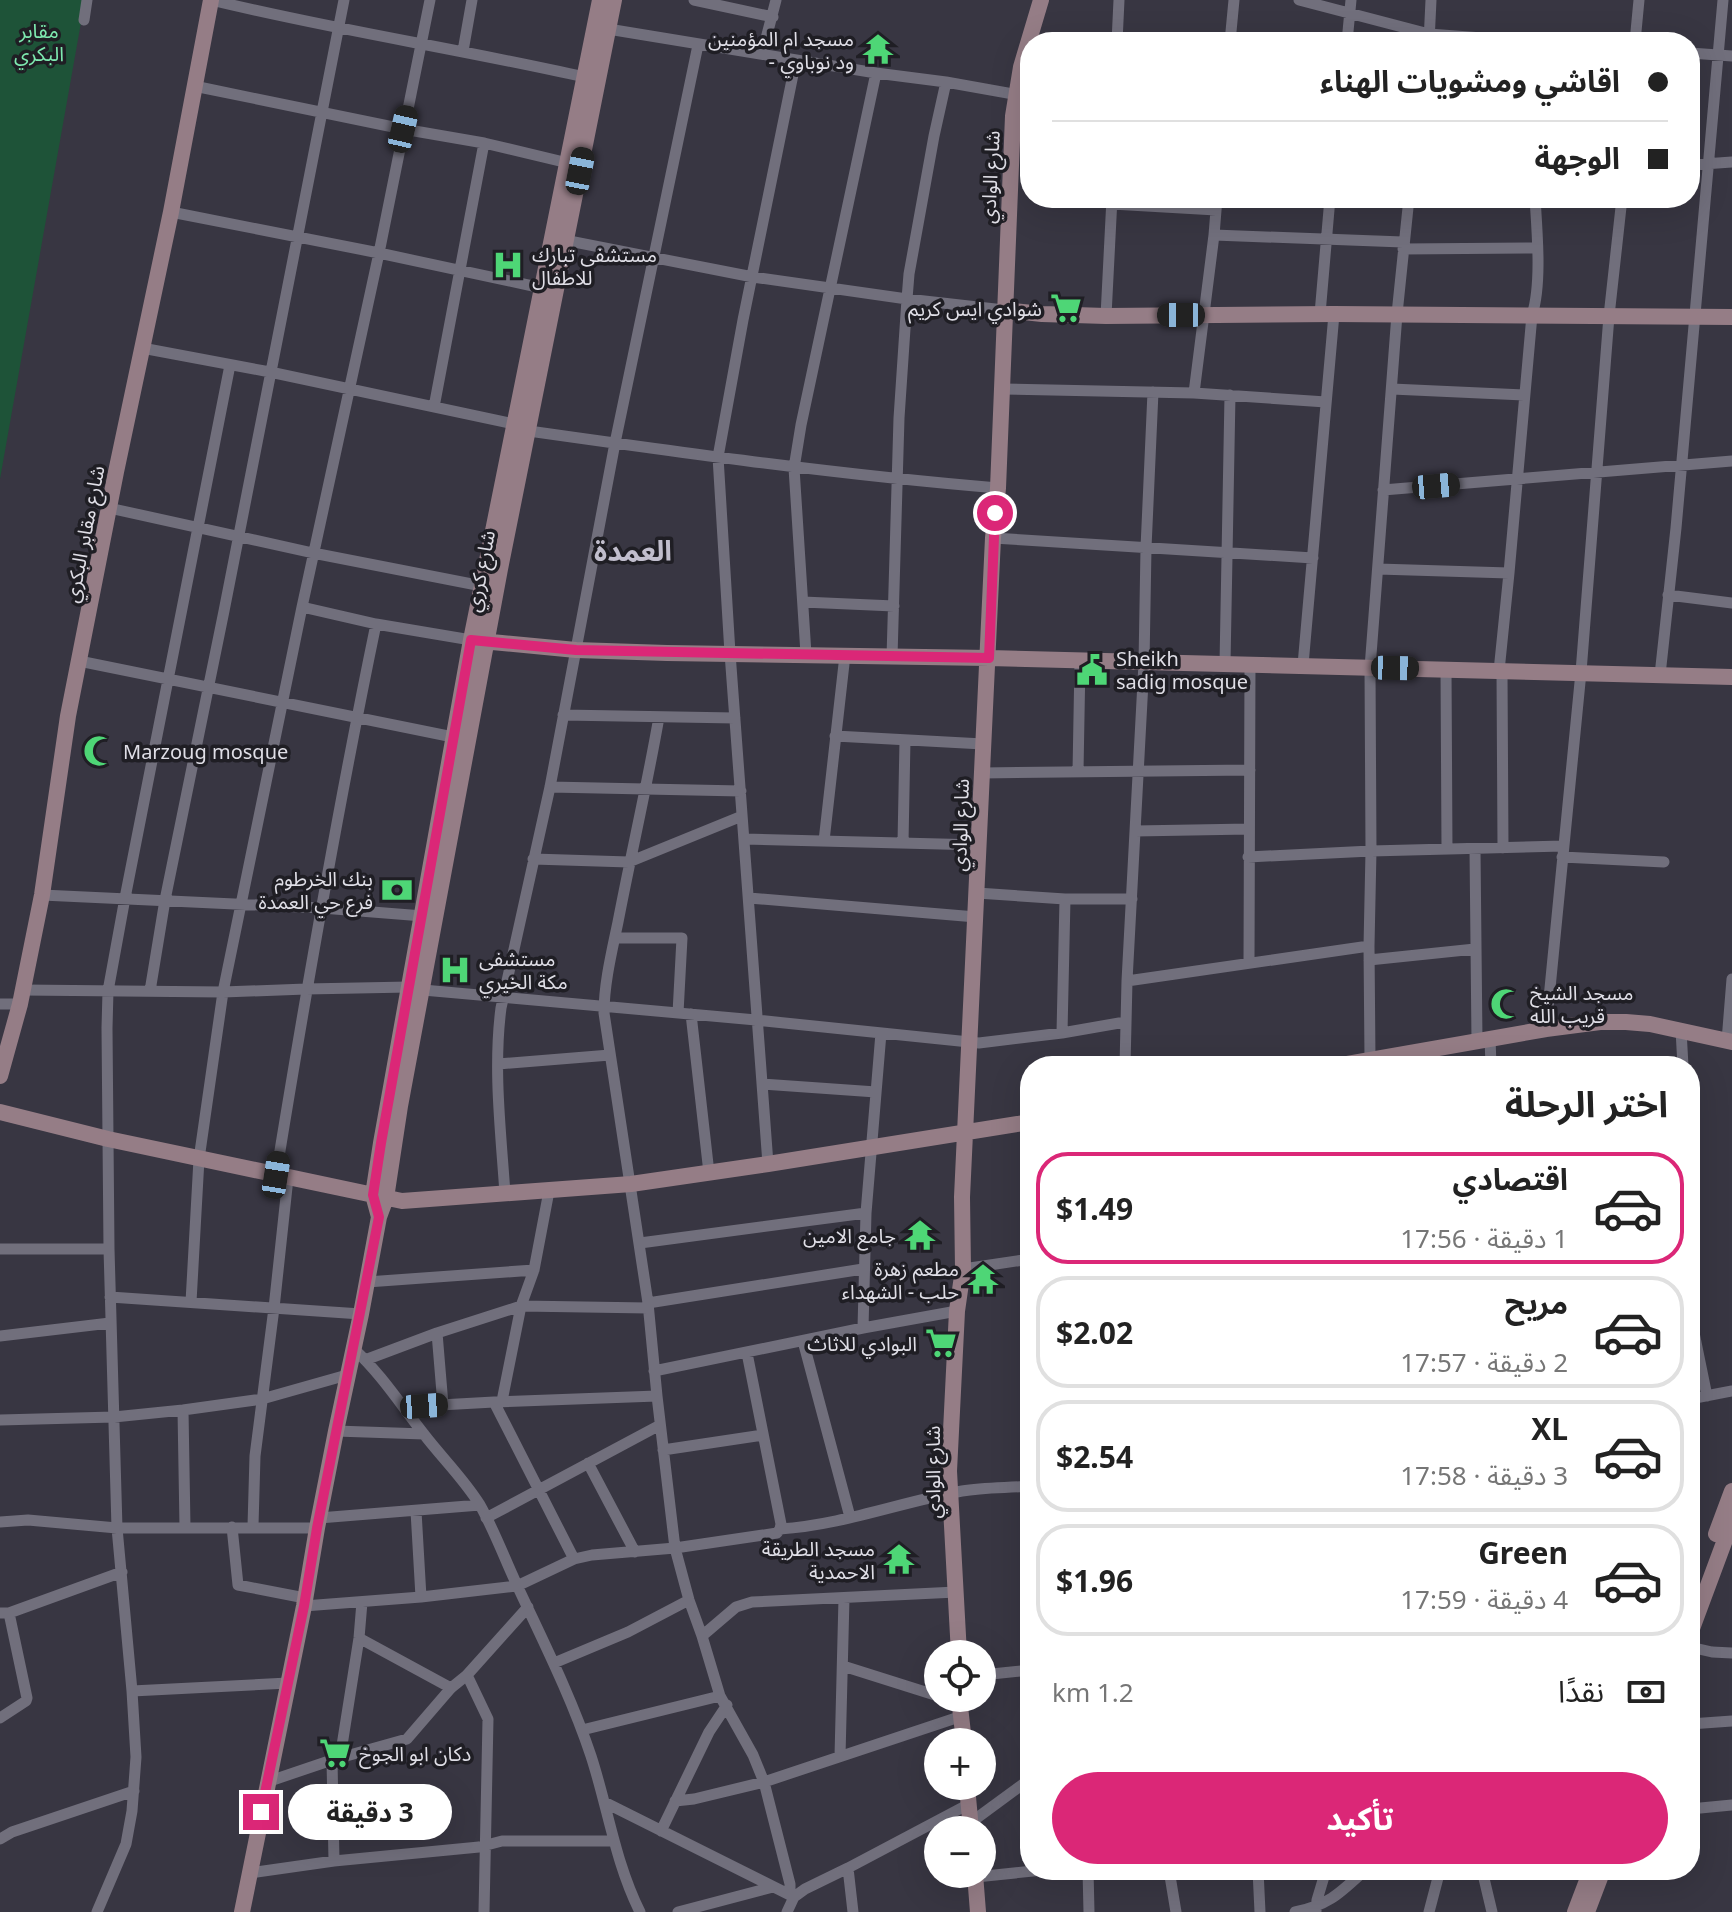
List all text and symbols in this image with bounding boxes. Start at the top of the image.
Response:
park label: مقابر البكري [14,17,64,69]
place label: مسجد ام المؤمنين - ود نوباوي [708,25,854,77]
temple icon: مسجد ام المؤمنين - ود نوباوي [861,32,895,66]
text: اقاشي ومشويات الهناء [1320,60,1620,101]
car [386,103,420,155]
street label: شارع الوادي [974,130,1009,224]
text: الوجهة [1535,137,1620,178]
car [564,145,596,197]
place label: مستشفى تبارك للاطفال [532,241,657,291]
hospital icon: مستشفى تبارك للاطفال [491,248,525,282]
supermarket icon: شوادي ايس كريم [1049,291,1083,325]
place label: شوادي ايس كريم [908,295,1042,324]
car [1157,303,1205,327]
street label: شارع مقابر البكري [57,463,113,605]
car [1411,472,1461,500]
route start [977,495,1013,531]
street label: شارع كرري [459,528,504,615]
district label: العمدة [594,531,672,569]
place label: Sheikh sadig mosque [1116,645,1248,695]
public building icon: Sheikh sadig mosque [1075,653,1109,687]
car [1371,656,1419,680]
mosque icon: Marzoug mosque [82,734,116,768]
place label: Marzoug mosque [123,738,288,765]
street label: شارع الوادي [945,778,978,872]
place label: بنك الخرطوم فرع حي العمدة [258,865,373,917]
bank icon: بنك الخرطوم فرع حي العمدة [380,873,414,907]
place label: مستشفى مكة الخيري [479,945,568,997]
hospital icon: مستشفى مكة الخيري [438,953,472,987]
place label: مسجد الشيخ قريب الله [1530,979,1633,1029]
mosque icon: مسجد الشيخ قريب الله [1489,987,1523,1021]
text: اختر الرحلة [1505,1079,1668,1128]
car [260,1149,292,1201]
text: اقتصادي [1453,1158,1568,1199]
icon: car [1592,1172,1664,1244]
text: $1.49 [1056,1188,1133,1229]
temple icon: جامع الامين [903,1218,937,1252]
text: 1 دقيقة · 17:56 [1400,1220,1568,1256]
place label: جامع الامين [803,1222,896,1251]
place label: مطعم زهرة حلب - الشهداء [842,1255,959,1305]
temple icon: مطعم زهرة حلب - الشهداء [966,1262,1000,1296]
text: مريح [1505,1282,1568,1323]
icon: car [1592,1296,1664,1368]
text: $2.02 [1056,1312,1133,1353]
supermarket icon: البوادي للاثاث [924,1326,958,1360]
place label: البوادي للاثاث [807,1330,917,1359]
text: 2 دقيقة · 17:57 [1400,1344,1568,1380]
car [399,1392,449,1420]
text: XL [1531,1408,1568,1449]
icon: car [1592,1420,1664,1492]
street label: شارع الوادي [919,1425,948,1519]
text: $2.54 [1056,1436,1133,1477]
text: 3 دقيقة · 17:58 [1400,1457,1568,1493]
text: Green [1478,1532,1568,1573]
place label: مسجد الطريقة الاحمدية [762,1535,875,1585]
temple icon: مسجد الطريقة الاحمدية [882,1542,916,1576]
icon: car [1592,1544,1664,1616]
text: $1.96 [1056,1560,1133,1601]
text: 4 دقيقة · 17:59 [1400,1581,1568,1617]
map controls [924,1640,996,1888]
button: locate [924,1640,996,1712]
text: نقدًا [1558,1670,1604,1711]
icon: cash [1624,1670,1668,1714]
text: 1.2 km [1052,1674,1134,1710]
button: + [924,1728,996,1800]
supermarket icon: دكان ابو الجوخ [318,1736,352,1770]
place label: دكان ابو الجوخ [359,1740,471,1769]
button: تأكيد [1052,1772,1668,1864]
callout: 3 دقيقة [289,1784,453,1840]
route end [243,1794,279,1830]
text: 3 دقيقة [326,1794,414,1830]
button: − [924,1816,996,1888]

